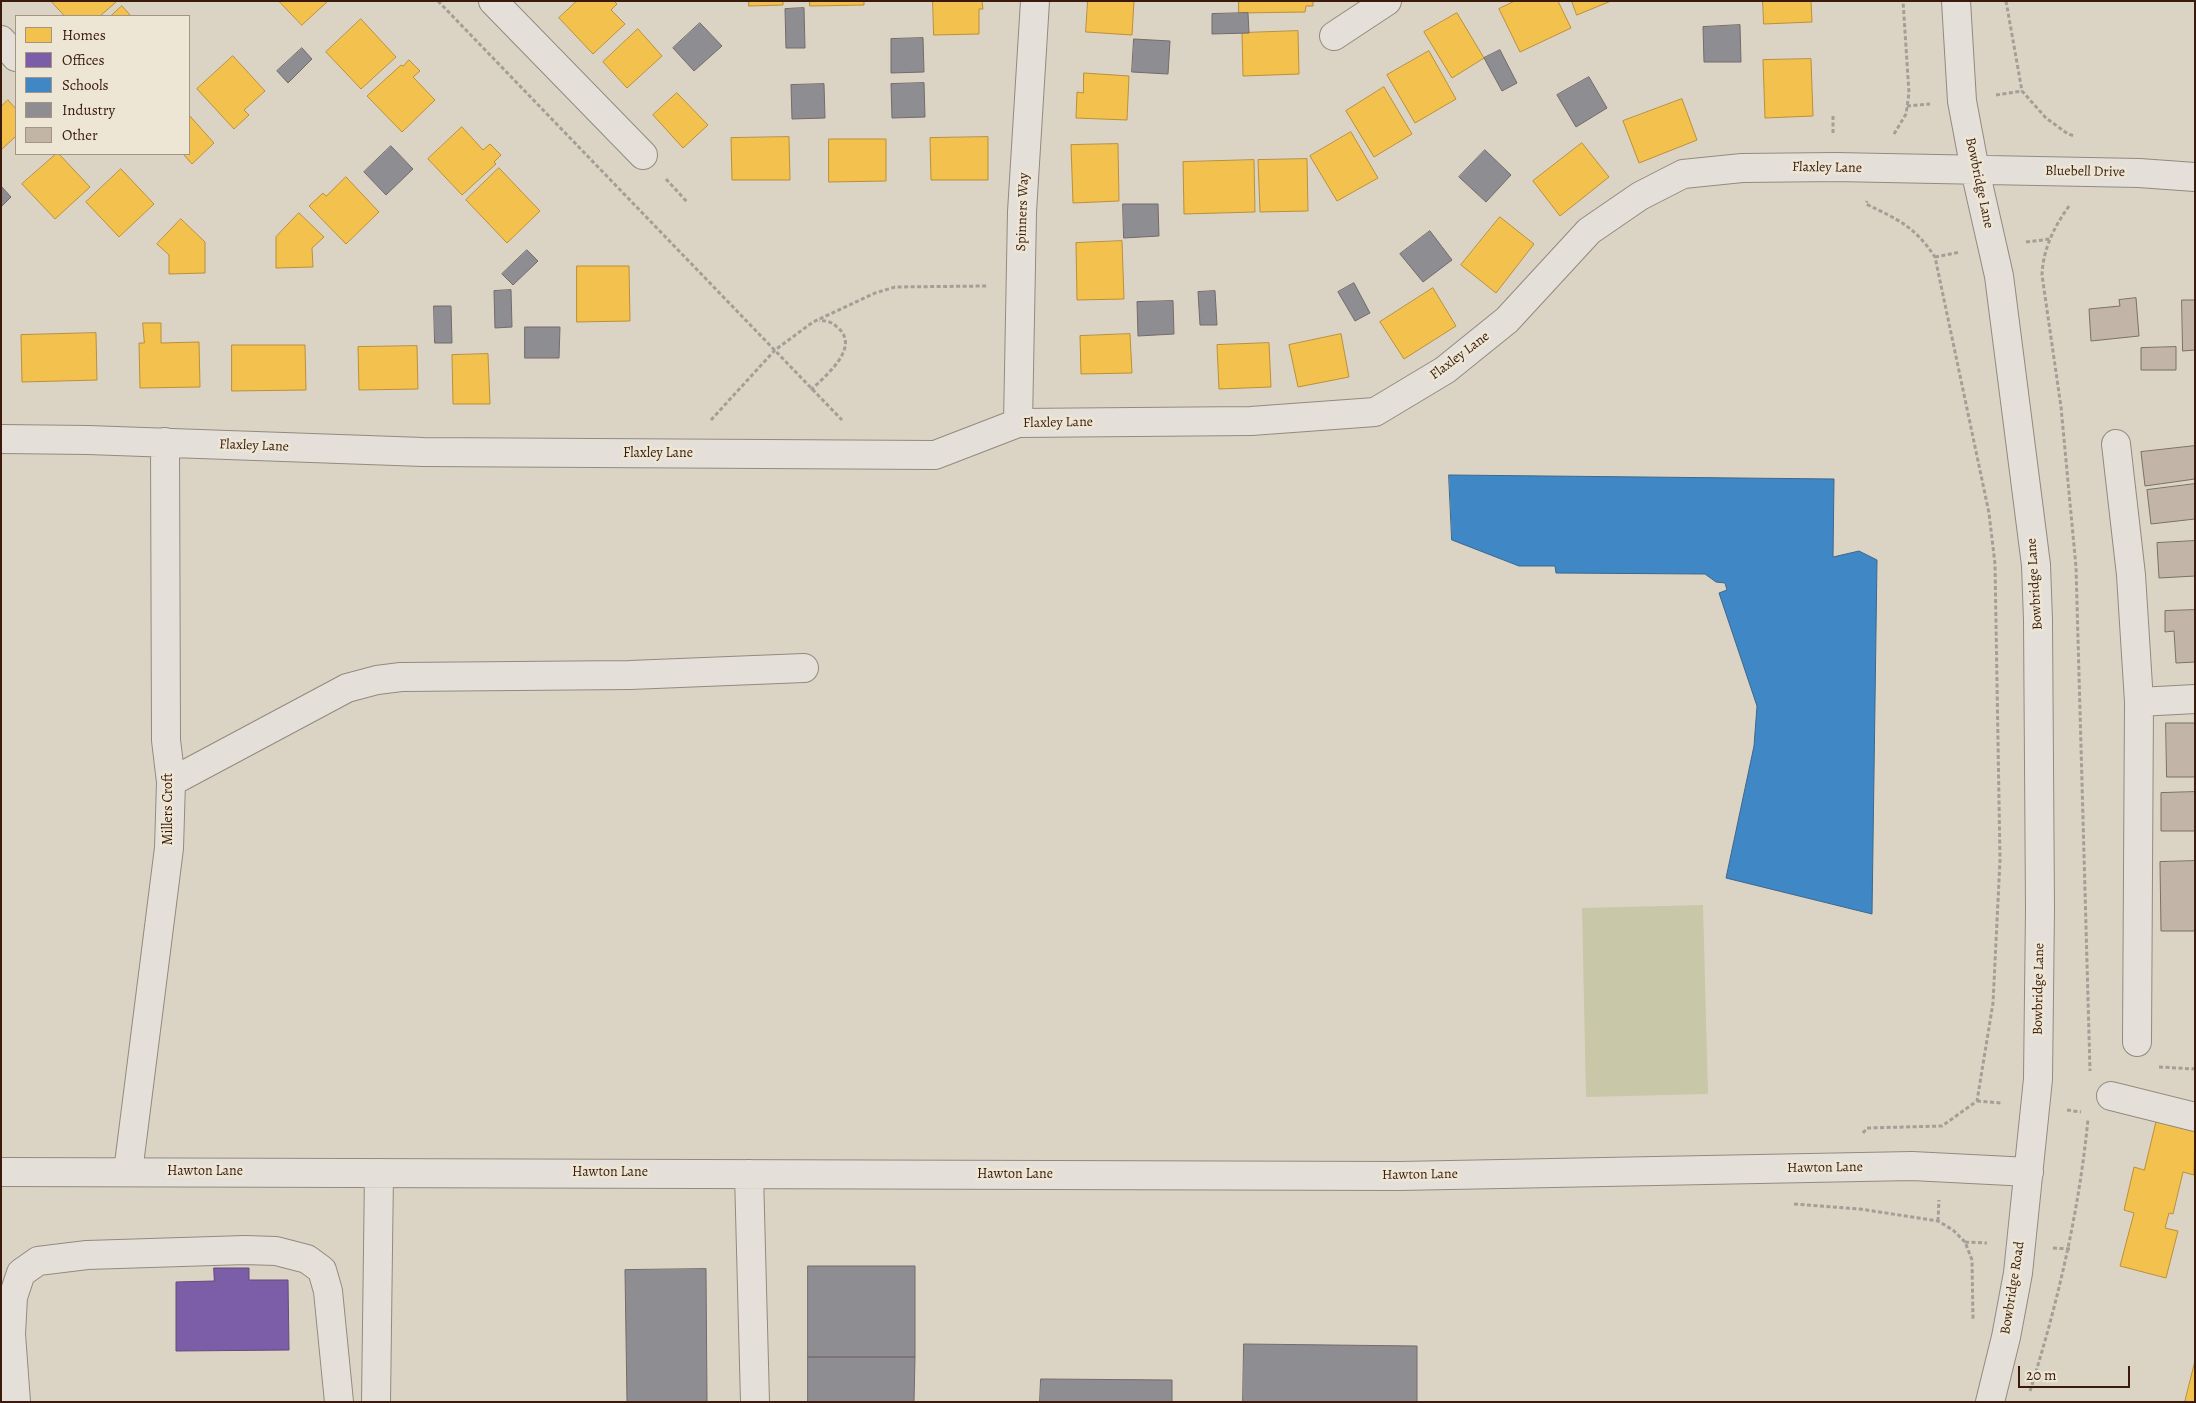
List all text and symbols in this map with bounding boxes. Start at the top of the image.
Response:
legend [15,15,190,155]
text: Homes [62,25,106,45]
text: Offices [62,50,105,70]
text: Schools [62,75,109,95]
text: Industry [62,100,115,120]
text: Other [62,125,98,145]
street label: Bowbridge Lane [1961,136,1997,230]
street label: Flaxley Lane [1792,159,1862,177]
street label: Bluebell Drive [2045,163,2125,181]
street label: Spinners Way [1013,172,1033,252]
street label: Flaxley Lane [1427,328,1493,384]
street label: Flaxley Lane [1023,414,1093,432]
street label: Flaxley Lane [219,436,289,456]
street label: Flaxley Lane [623,446,693,462]
street label: Bowbridge Lane [2023,537,2047,631]
street label: Millers Croft [161,773,177,845]
street label: Bowbridge Lane [2030,943,2048,1035]
street label: Hawton Lane [1787,1159,1863,1177]
street label: Hawton Lane [167,1164,243,1180]
street label: Hawton Lane [572,1165,648,1181]
street label: Hawton Lane [1382,1166,1458,1184]
street label: Hawton Lane [977,1167,1053,1183]
street label: Bowbridge Road [1997,1240,2029,1336]
scale bar [2021,1356,2134,1388]
text: 20 m [2026,1365,2057,1385]

